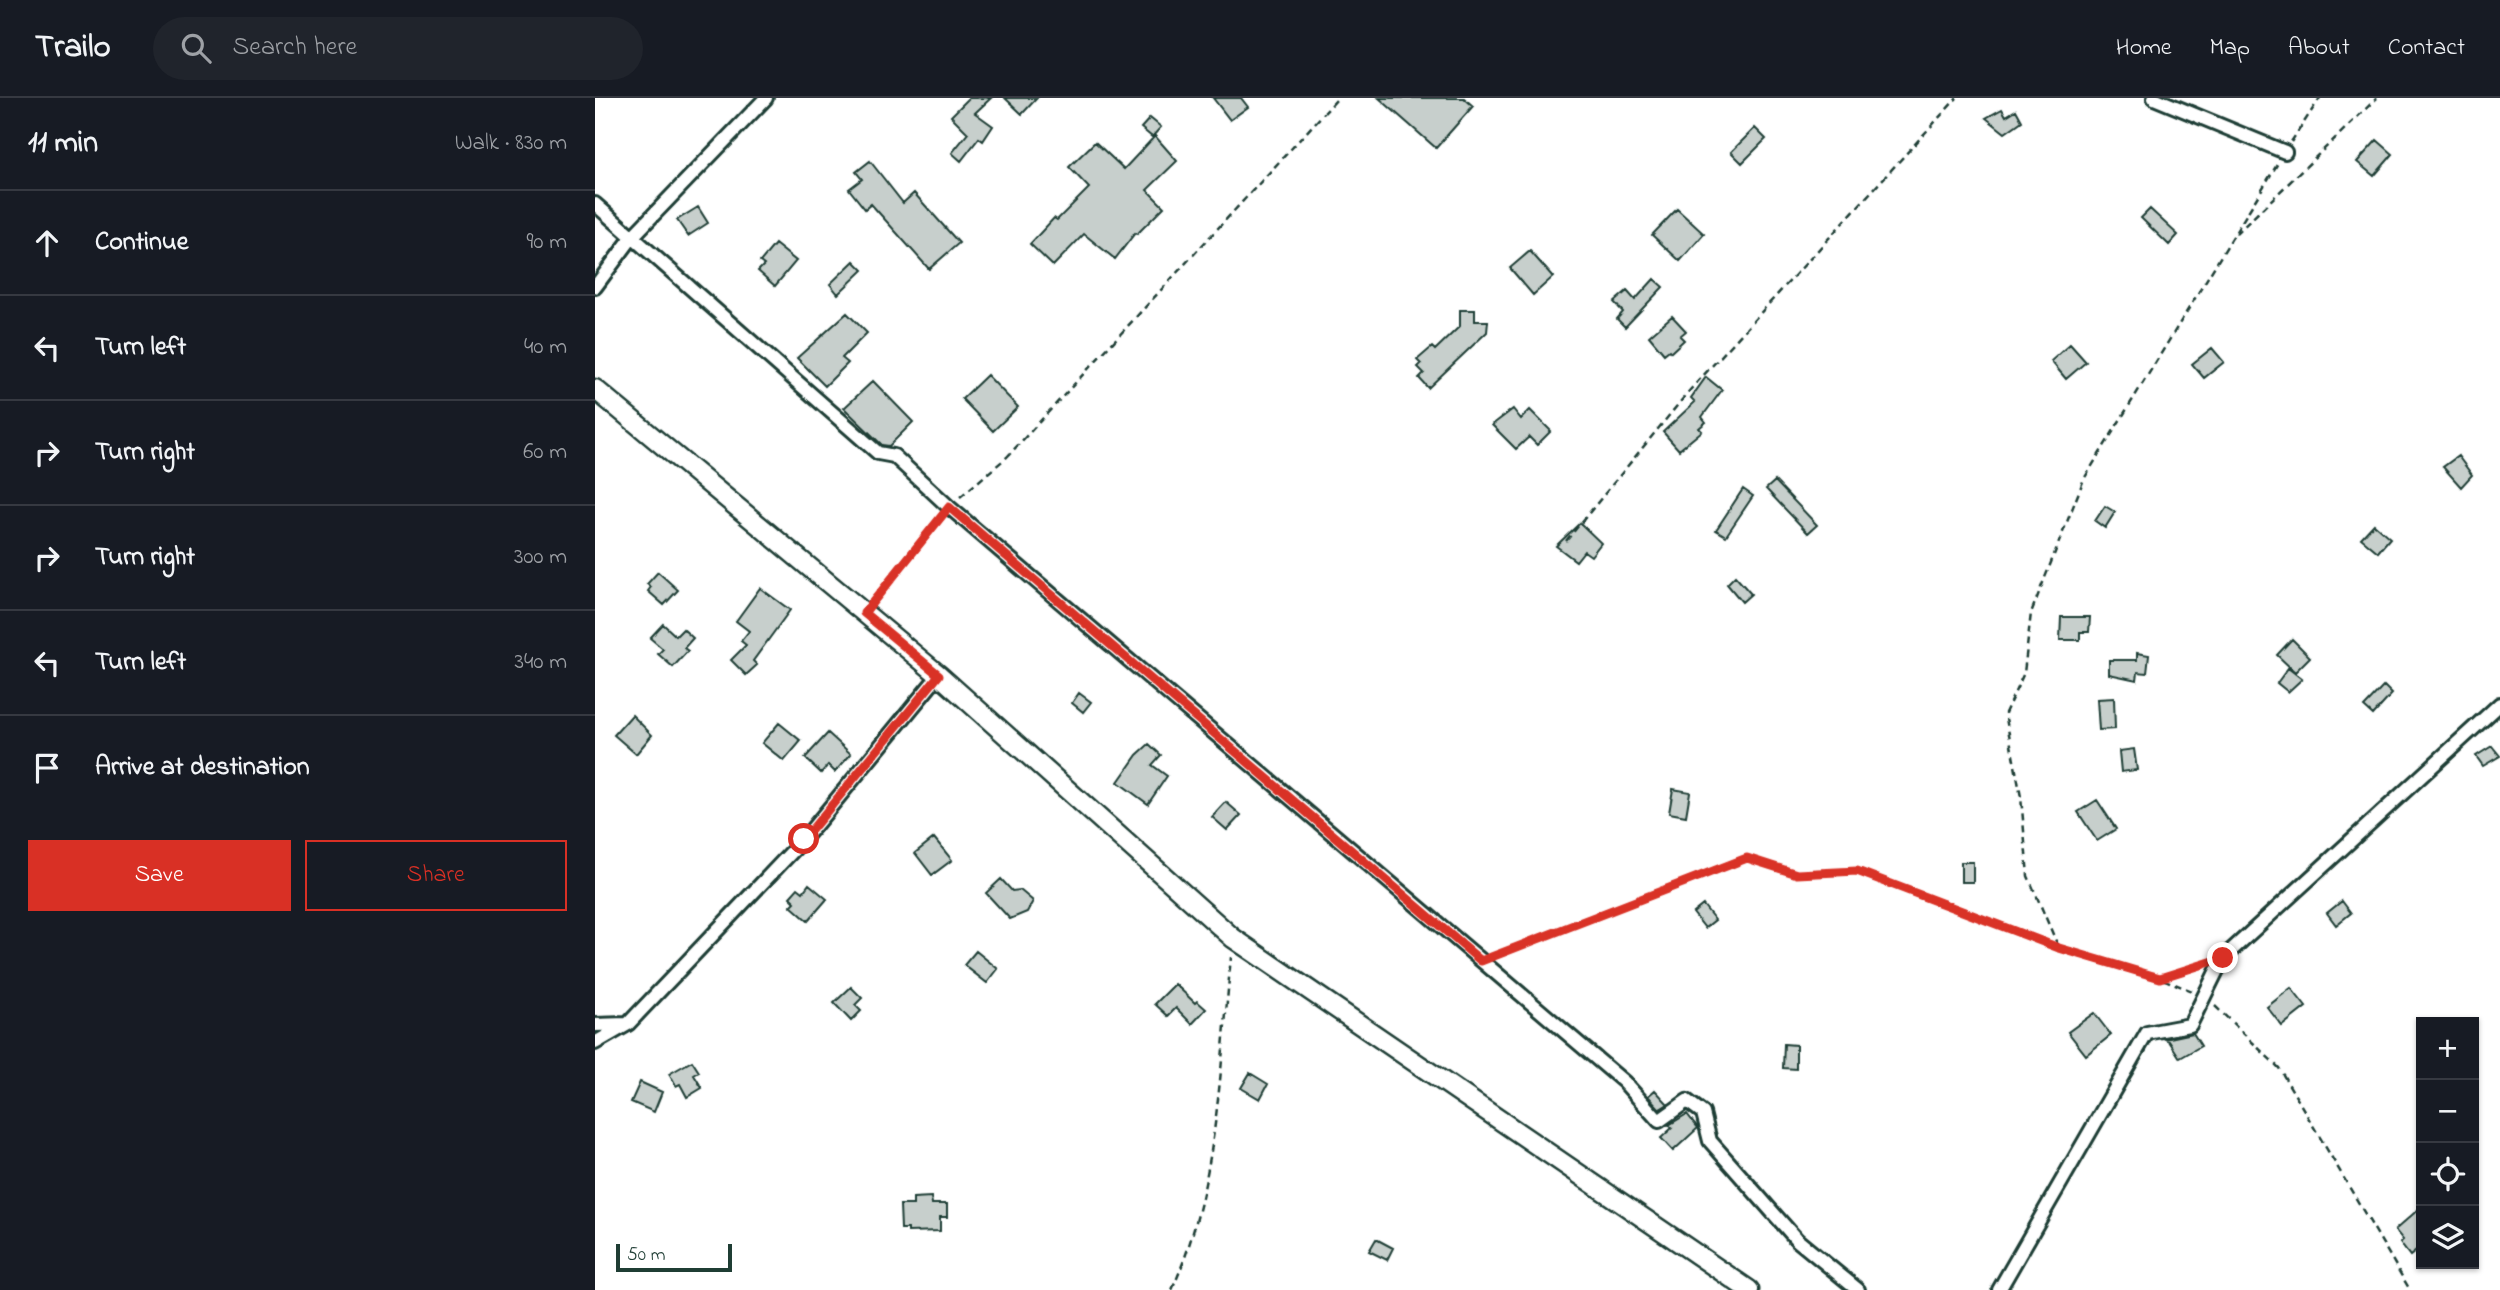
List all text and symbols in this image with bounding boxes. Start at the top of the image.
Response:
search box [153,17,643,80]
text: Trailo [35,24,111,72]
icon: search [177,29,215,67]
text: Search here [233,29,357,67]
text: Home [2116,31,2172,66]
text: Map [2210,31,2250,66]
text: About [2288,31,2350,66]
text: Contact [2388,31,2465,66]
text: 11 min [28,122,98,166]
text: Walk · 830 m [455,127,567,160]
icon: ahead [28,224,66,262]
text: Continue [95,224,188,262]
text: 90 m [527,226,567,259]
icon: left [28,329,66,367]
text: Turn left [95,329,186,367]
text: 40 m [524,331,567,364]
icon: right [28,434,66,472]
text: Turn right [95,434,195,472]
text: 60 m [523,436,567,469]
icon: right [28,539,66,577]
text: Turn right [95,539,195,577]
text: 300 m [514,541,567,574]
icon: left [28,644,66,682]
text: Turn left [95,644,186,682]
text: 340 m [514,646,567,679]
icon: arrive [28,749,66,787]
text: Arrive at destination [95,749,310,787]
route start [788,823,819,854]
button: Save [28,840,291,911]
button: Share [305,840,567,911]
route end [2207,942,2238,973]
map controls [2416,1017,2479,1269]
button: + [2416,1017,2479,1080]
button: − [2416,1080,2479,1143]
button: locate [2416,1143,2479,1206]
button: layers [2416,1206,2479,1269]
scale bar [616,1241,731,1273]
text: 50 m [627,1242,666,1269]

